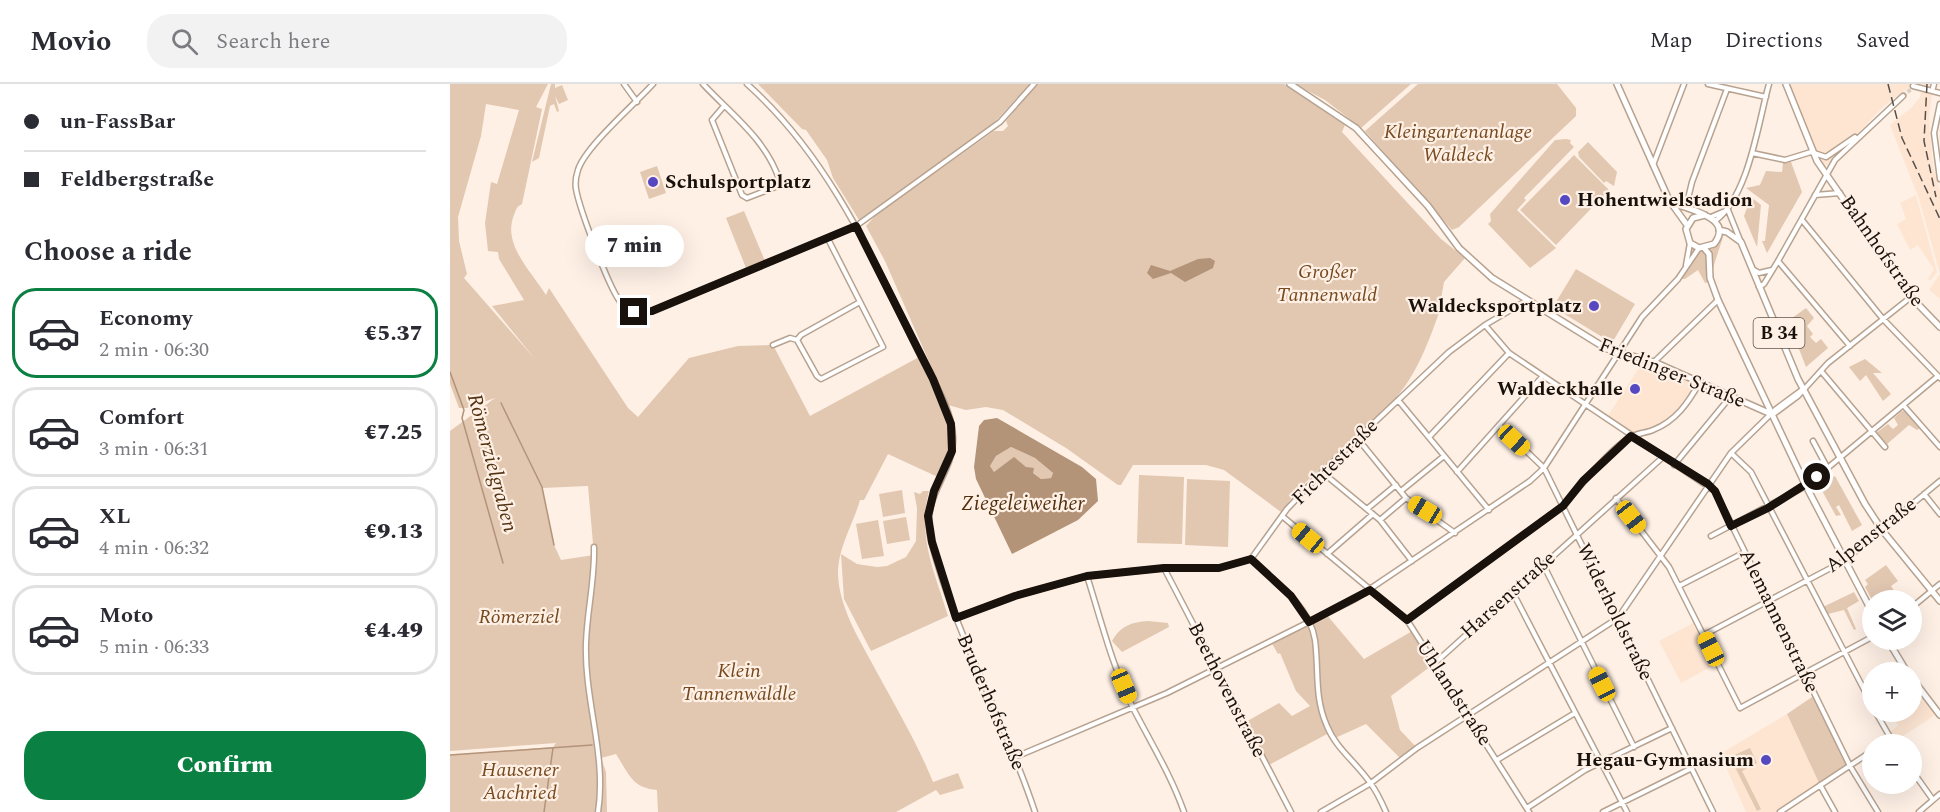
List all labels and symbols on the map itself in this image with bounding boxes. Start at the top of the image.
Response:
park label: Kleingartenanlage Waldeck [1384,117,1532,170]
place label: Schulsportplatz [665,167,811,197]
marker: Schulsportplatz [646,175,660,189]
place label: Hohentwielstadion [1577,185,1753,215]
street label: Bahnhofstraße [1832,189,1932,313]
marker: Hohentwielstadion [1558,193,1572,207]
callout: 7 min [584,225,684,267]
park label: Großer Tannenwald [1277,257,1377,310]
place label: Waldecksportplatz [1407,291,1582,321]
route end [620,298,647,325]
marker: Waldecksportplatz [1587,299,1601,313]
road number: B 34 [1754,318,1804,348]
street label: Friedinger Straße [1594,330,1750,416]
place label: Waldeckhalle [1497,374,1623,404]
marker: Waldeckhalle [1628,382,1642,396]
water label: Römerzielgraben [458,390,526,536]
street label: Fichtestraße [1285,412,1385,512]
car [1495,421,1533,459]
route start [1803,463,1830,490]
water label: Ziegeleiweiher [961,488,1086,520]
street label: Alpenstraße [1819,490,1923,580]
car [1405,493,1445,527]
car [1613,497,1649,537]
car [1288,520,1328,556]
street label: Widerholdstraße [1569,538,1661,686]
street label: Harsenstraße [1454,544,1562,646]
street label: Alemannenstraße [1731,544,1827,698]
park label: Römerziel [478,602,560,632]
street label: Beethovenstraße [1180,617,1274,763]
street label: Bruderhofstraße [949,629,1033,775]
car [1695,629,1727,669]
street label: Uhlandstraße [1408,634,1500,752]
park label: Klein Tannenwäldle [682,656,796,709]
car [1586,664,1618,704]
car [1109,666,1139,706]
place label: Hegau-Gymnasium [1576,745,1754,775]
marker: Hegau-Gymnasium [1759,753,1773,767]
park label: Hausener Aachried [481,755,560,808]

